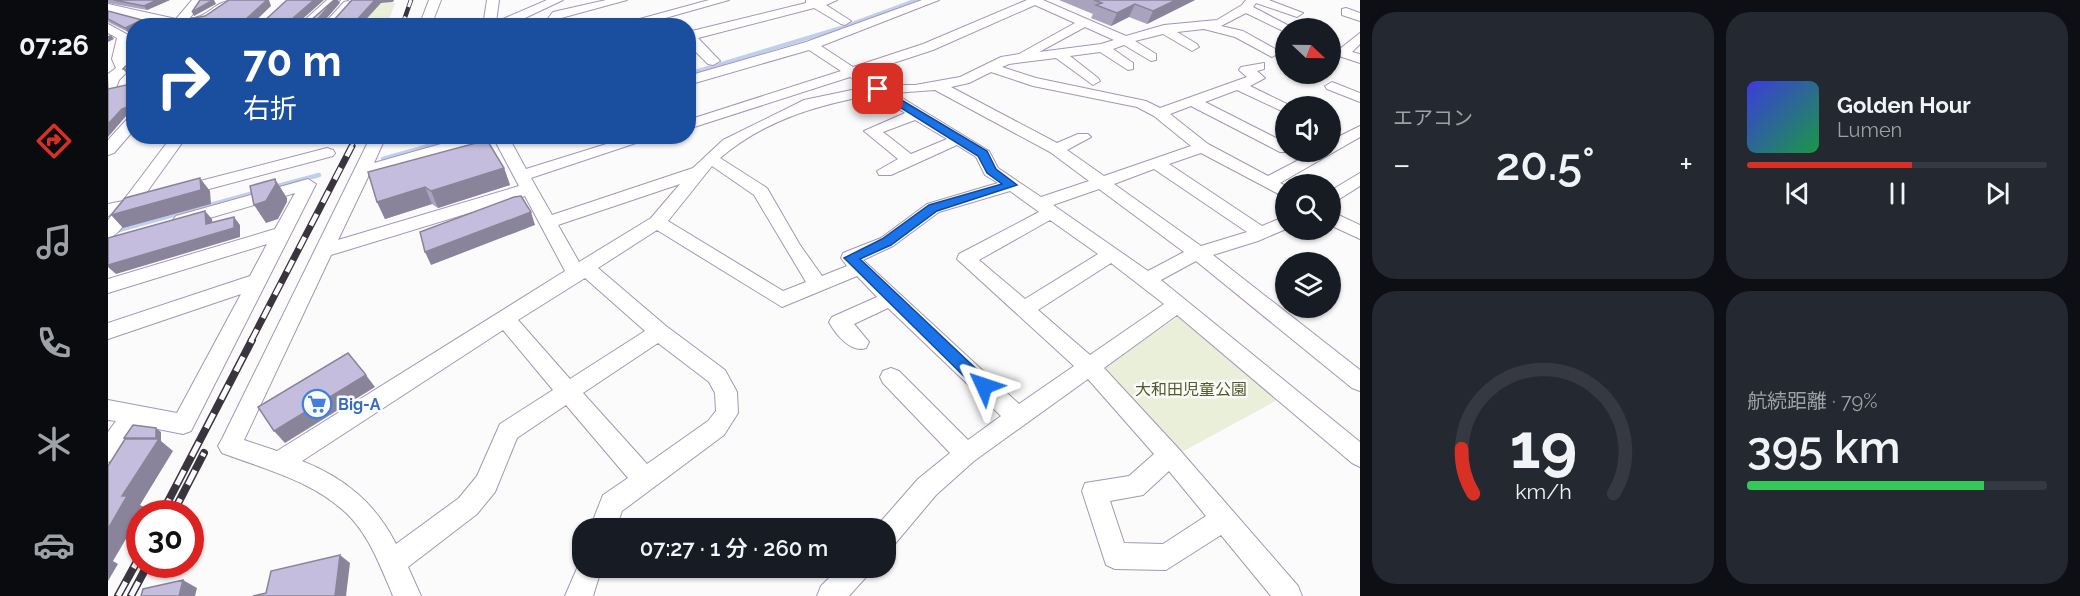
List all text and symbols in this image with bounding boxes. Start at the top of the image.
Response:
north arrow [1275,18,1341,84]
map controls [1275,18,1341,318]
text: 07:26 [19,30,89,61]
text: 70 m [243,37,342,86]
icon: right [144,42,222,120]
pin [852,63,903,114]
icon: arrive [861,72,894,105]
text: Golden Hour [1837,92,1971,118]
text: 右折 [243,93,297,124]
button: sound [1275,96,1341,162]
text: エアコン [1393,106,1473,130]
text: Lumen [1837,118,1902,142]
icon: directions [33,120,75,162]
text: 20.5° [1495,138,1595,191]
text: − [1393,145,1411,184]
text: + [1679,145,1693,184]
button: search [1275,174,1341,240]
icon: previous [1781,177,1814,210]
icon: pause [1881,177,1914,210]
icon: next [1981,177,2014,210]
icon: music [33,221,75,263]
button: layers [1275,252,1341,318]
icon: phone [33,322,75,364]
position arrow [952,354,1016,418]
park label: 大和田児童公園 [1135,380,1247,399]
supermarket icon: Big-A [301,388,333,420]
text: 航続距離 · 79% [1747,389,1878,413]
place label: Big-A [338,395,381,414]
text: 19 [1509,409,1577,483]
text: 395 km [1747,421,1901,474]
icon: climate [33,423,75,465]
text: km/h [1515,480,1571,505]
speed limit sign: 30 [126,500,204,578]
icon: car [33,524,75,566]
text: 07:27 · 1 分 · 260 m [640,535,828,561]

